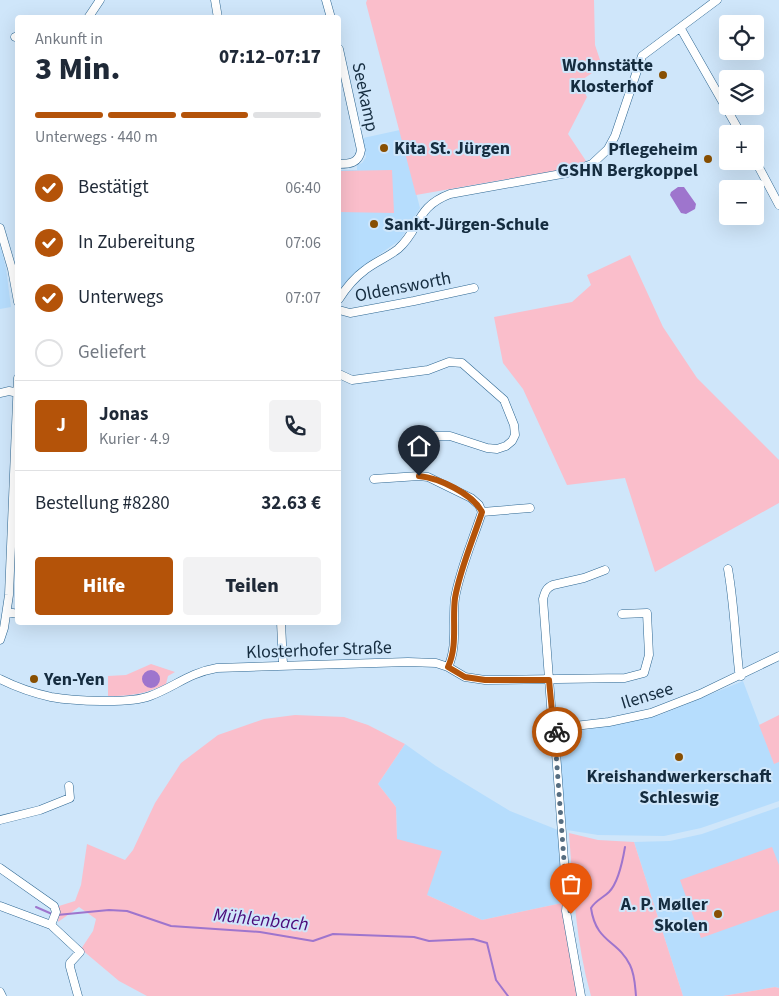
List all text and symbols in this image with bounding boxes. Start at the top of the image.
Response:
map controls [719,15,764,225]
button: locate [719,15,764,60]
text: Ankunft in [35,28,103,50]
text: 07:12–07:17 [219,44,321,71]
text: 3 Min. [35,46,121,92]
place label: Wohnstätte Klosterhof [562,53,654,99]
street label: Seekamp [345,60,385,134]
marker: Wohnstätte Klosterhof [657,69,669,81]
button: layers [719,70,764,115]
button: + [719,125,764,170]
text: Unterwegs · 440 m [35,126,158,148]
place label: Kita St. Jürgen [394,136,510,161]
place label: Pflegeheim GSHN Bergkoppel [558,137,698,183]
marker: Kita St. Jürgen [378,142,390,154]
marker: Pflegeheim GSHN Bergkoppel [702,153,714,165]
icon: check [35,174,63,202]
text: Bestätigt [78,174,149,201]
text: 06:40 [285,177,321,199]
button: − [719,180,764,225]
place label: Sankt-Jürgen-Schule [384,212,549,237]
marker: Sankt-Jürgen-Schule [368,218,380,230]
icon: check [35,229,63,257]
text: In Zubereitung [78,229,195,256]
text: 07:06 [285,232,321,254]
street label: Oldensworth [353,265,453,309]
icon: check [35,284,63,312]
text: Unterwegs [78,284,164,311]
text: 07:07 [285,287,321,309]
text: Geliefert [78,339,146,366]
button: phone [269,400,321,452]
text: Jonas [99,401,149,428]
text: J [56,412,66,439]
pin [398,425,440,476]
text: Kurier · 4.9 [99,428,170,450]
icon: home [405,432,433,460]
text: Bestellung #8280 [35,490,170,517]
text: 32.63 € [261,490,321,517]
button: Hilfe [35,557,173,615]
button: Teilen [183,557,321,615]
street label: Klosterhofer Straße [246,635,392,665]
place label: Yen-Yen [43,667,105,692]
marker: Yen-Yen [28,673,40,685]
street label: Ilensee [618,676,676,716]
courier [532,707,582,757]
icon: bike [543,718,571,746]
marker: Kreishandwerkerschaft Schleswig [673,751,685,763]
place label: Kreishandwerkerschaft Schleswig [586,764,772,810]
pin [550,863,592,914]
icon: bag [557,870,585,898]
place label: A. P. Møller Skolen [620,892,709,938]
water label: Mühlenbach [212,902,310,938]
marker: A. P. Møller Skolen [712,908,724,920]

